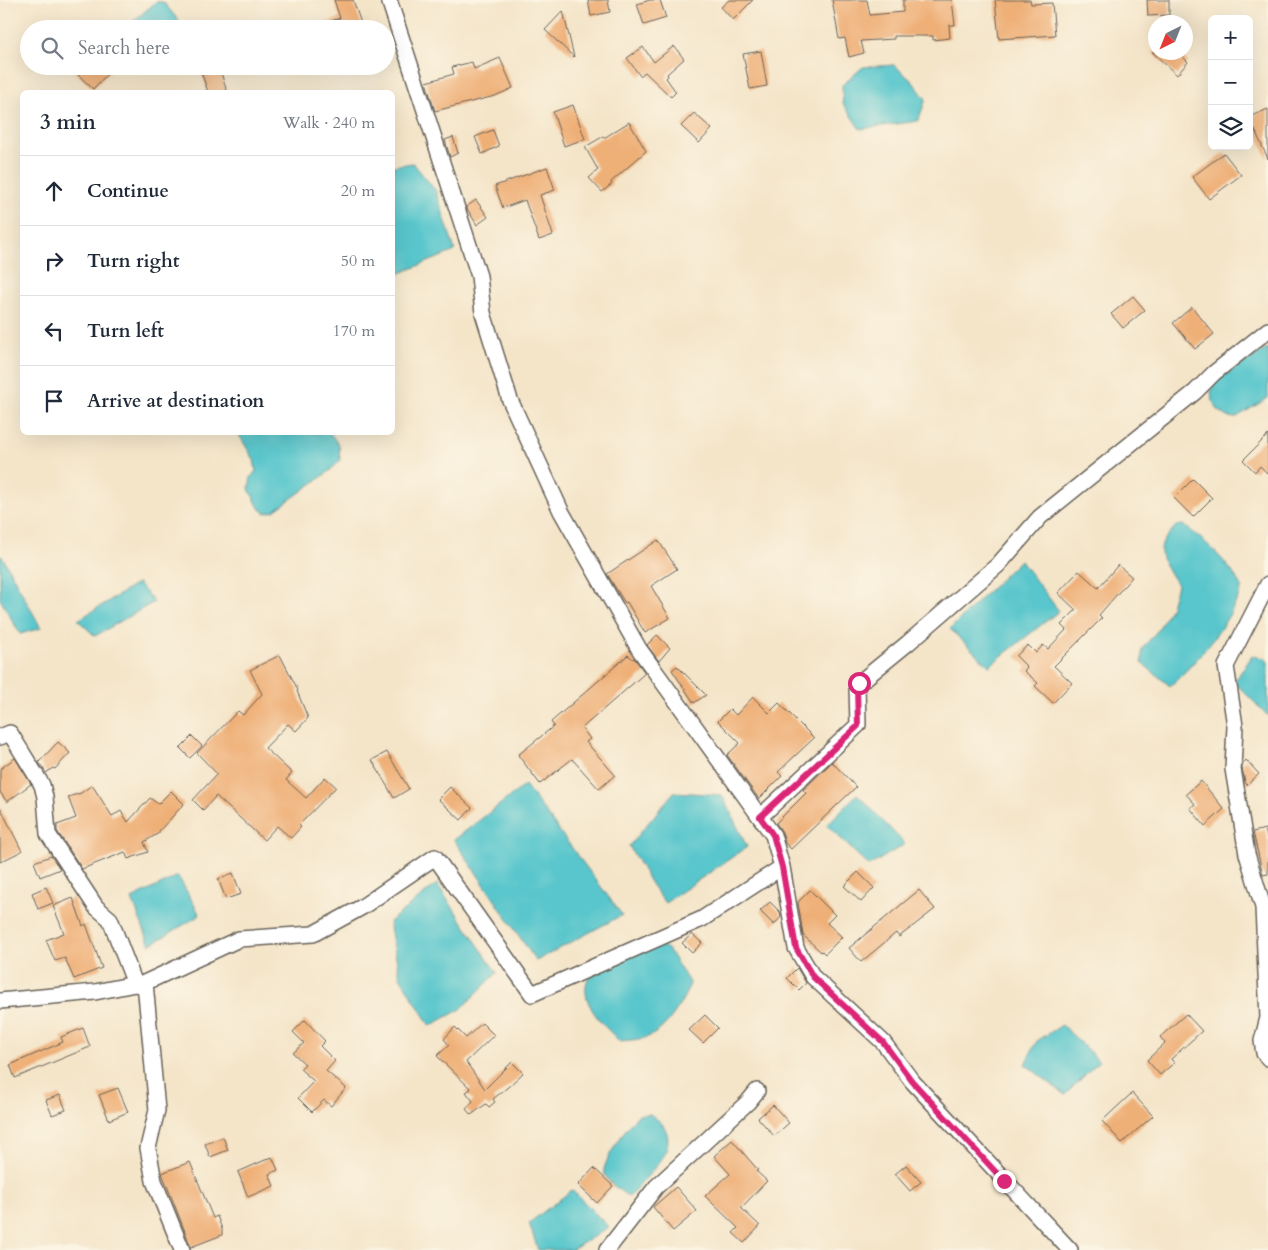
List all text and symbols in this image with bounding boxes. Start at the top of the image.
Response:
north arrow [1148,15,1193,60]
map controls [1208,15,1253,150]
button: + [1208,15,1253,60]
search box [20,20,395,75]
icon: search [38,34,66,62]
text: Search here [78,35,170,61]
button: − [1208,60,1253,105]
button: layers [1208,105,1253,150]
text: 3 min [40,108,96,137]
text: Walk · 240 m [283,112,375,134]
icon: ahead [40,177,68,205]
text: Continue [87,178,169,204]
text: 20 m [341,180,375,202]
icon: right [40,247,68,275]
text: Turn right [87,248,179,274]
text: 50 m [341,250,375,272]
icon: left [40,317,68,345]
text: Turn left [87,318,164,344]
text: 170 m [333,320,375,342]
icon: arrive [40,387,68,415]
text: Arrive at destination [87,388,264,414]
route start [848,672,871,695]
route end [993,1170,1016,1193]

